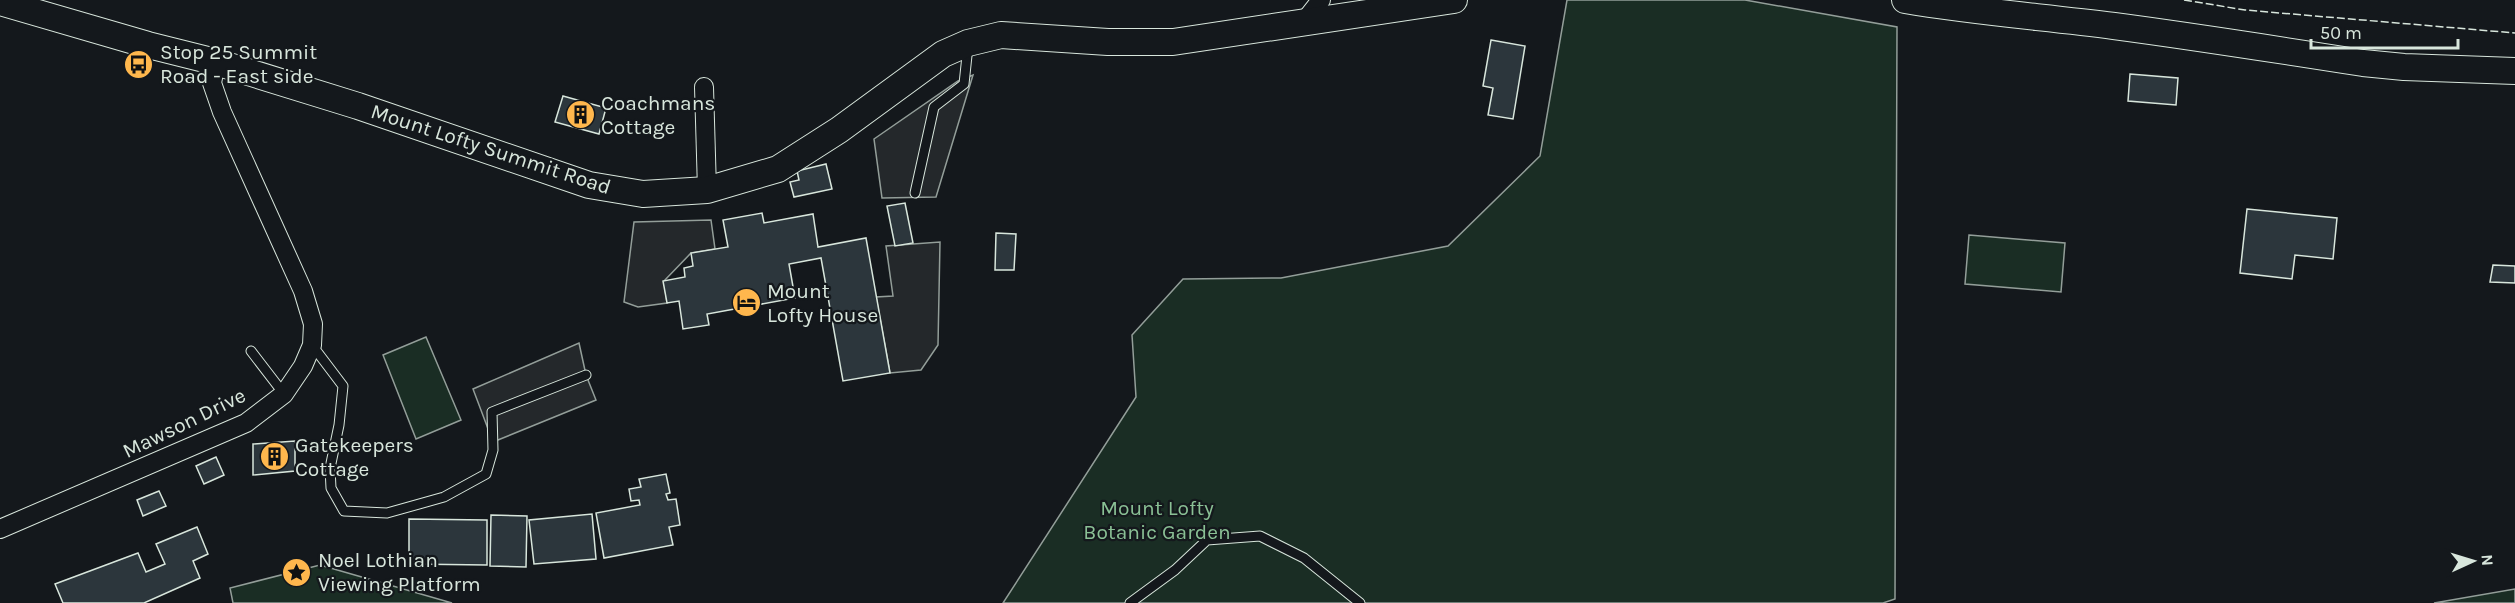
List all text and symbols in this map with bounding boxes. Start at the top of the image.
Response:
scale bar [2311,12,2458,50]
text: 50 m [2320,22,2362,44]
place label: Stop 25 Summit Road - East side [160,40,317,88]
bus stop icon: Stop 25 Summit Road - East side [123,48,155,80]
place label: Coachmans Cottage [601,91,715,139]
street label: Mount Lofty Summit Road [368,99,614,199]
building icon: Coachmans Cottage [564,99,596,131]
place label: Mount Lofty House [767,279,878,327]
hotel icon: Mount Lofty House [730,287,762,319]
street label: Mawson Drive [119,383,249,463]
place label: Gatekeepers Cottage [295,433,414,481]
building icon: Gatekeepers Cottage [258,441,290,473]
park label: Mount Lofty Botanic Garden [1083,496,1231,544]
north arrow [2443,531,2503,591]
place label: Noel Lothian Viewing Platform [318,548,481,596]
text: N [2478,554,2497,566]
place icon: Noel Lothian Viewing Platform [281,556,313,588]

